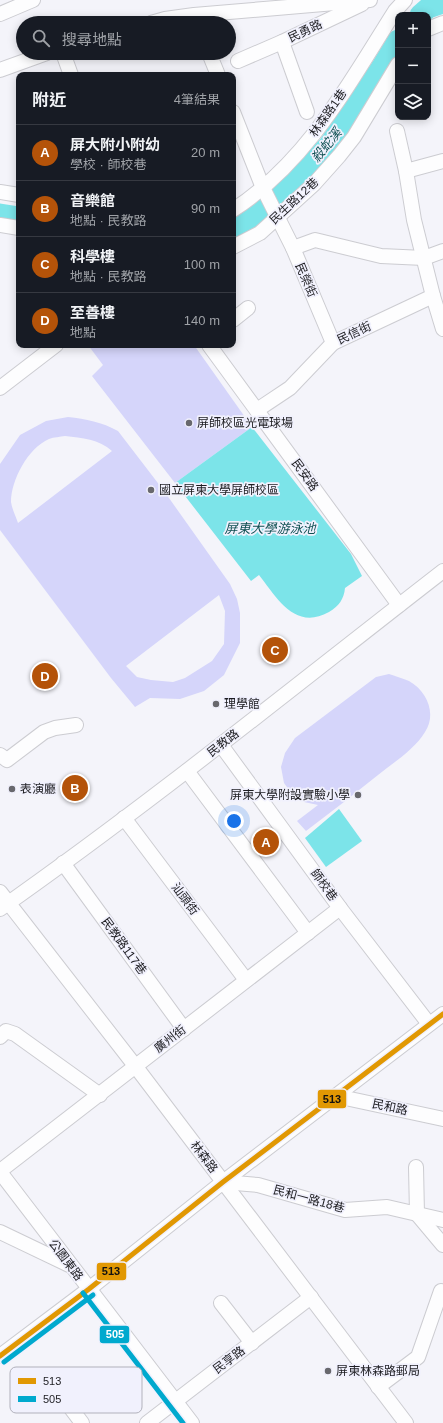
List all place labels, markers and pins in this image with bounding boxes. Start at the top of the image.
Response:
place label: 屏師校區光電球場 [197,416,293,430]
marker: 屏師校區光電球場 [184,418,194,428]
place label: 國立屏東大學屏師校區 [159,483,279,497]
marker: 國立屏東大學屏師校區 [146,485,156,495]
pin: C [262,635,288,665]
pin: D [32,661,58,691]
place label: 理學館 [224,697,260,711]
marker: 理學館 [211,699,221,709]
pin: B [62,773,88,803]
place label: 表演廳 [20,782,56,796]
marker: 表演廳 [7,784,17,794]
place label: 屏東大學附設實驗小學 [230,788,350,802]
marker: 屏東大學附設實驗小學 [353,790,363,800]
pin: A [253,827,279,857]
place label: 屏東林森路郵局 [336,1364,420,1378]
marker: 屏東林森路郵局 [323,1366,333,1376]

